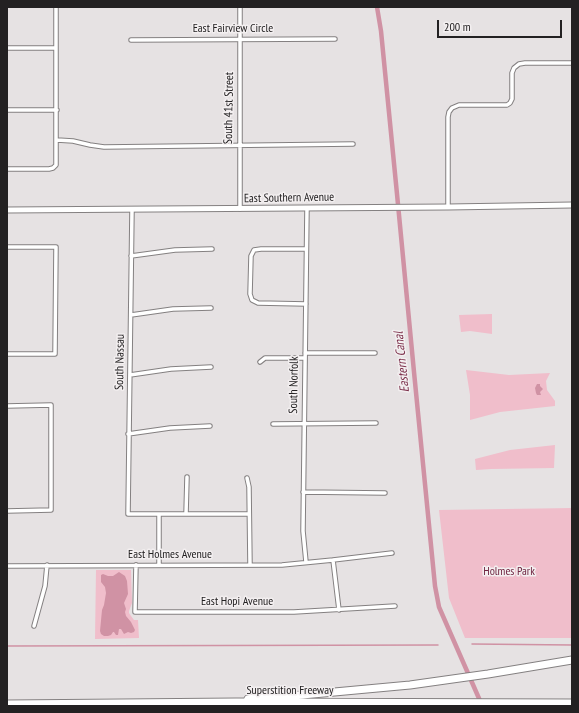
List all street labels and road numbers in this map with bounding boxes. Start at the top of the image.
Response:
street label: East Fairview Circle [193,22,273,36]
street label: South 41st Street [221,72,237,144]
street label: East Southern Avenue [244,190,334,206]
street label: South Nassau [112,334,128,390]
street label: South Norfolk [286,356,302,414]
street label: East Holmes Avenue [128,548,212,562]
street label: East Hopi Avenue [201,595,273,609]
street label: Superstition Freeway [246,684,334,698]

